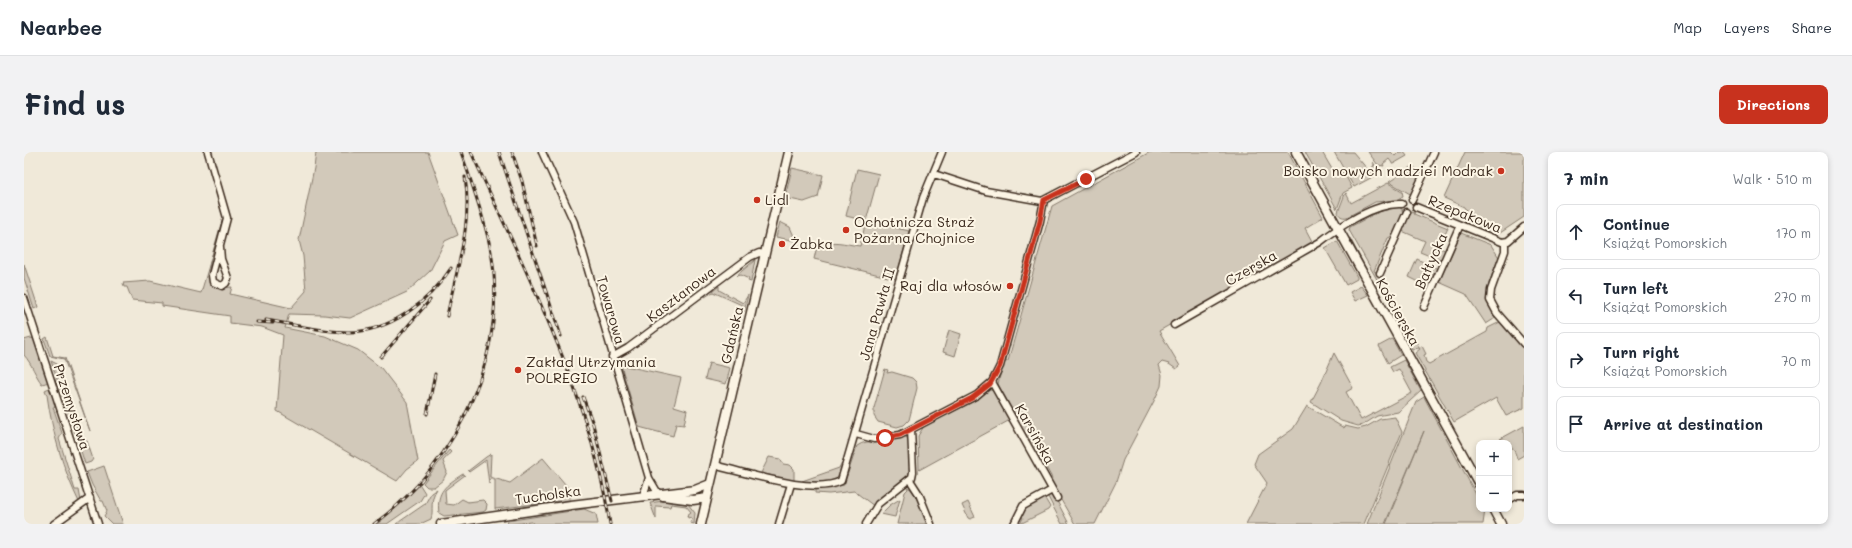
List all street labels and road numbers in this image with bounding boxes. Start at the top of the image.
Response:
street label: Rzepakowa [1425,190,1505,237]
street label: Bałtycka [1410,230,1451,292]
street label: Czerska [1222,245,1280,290]
street label: Kasztanowa [642,261,719,326]
street label: Jana Pawła II [854,265,899,362]
street label: Towarowa [593,273,630,346]
street label: Kościerska [1372,274,1425,349]
street label: Gdańska [716,304,747,366]
street label: Przemysłowa [50,361,95,452]
street label: Karsińska [1011,400,1060,467]
street label: Tucholska [514,480,582,509]

